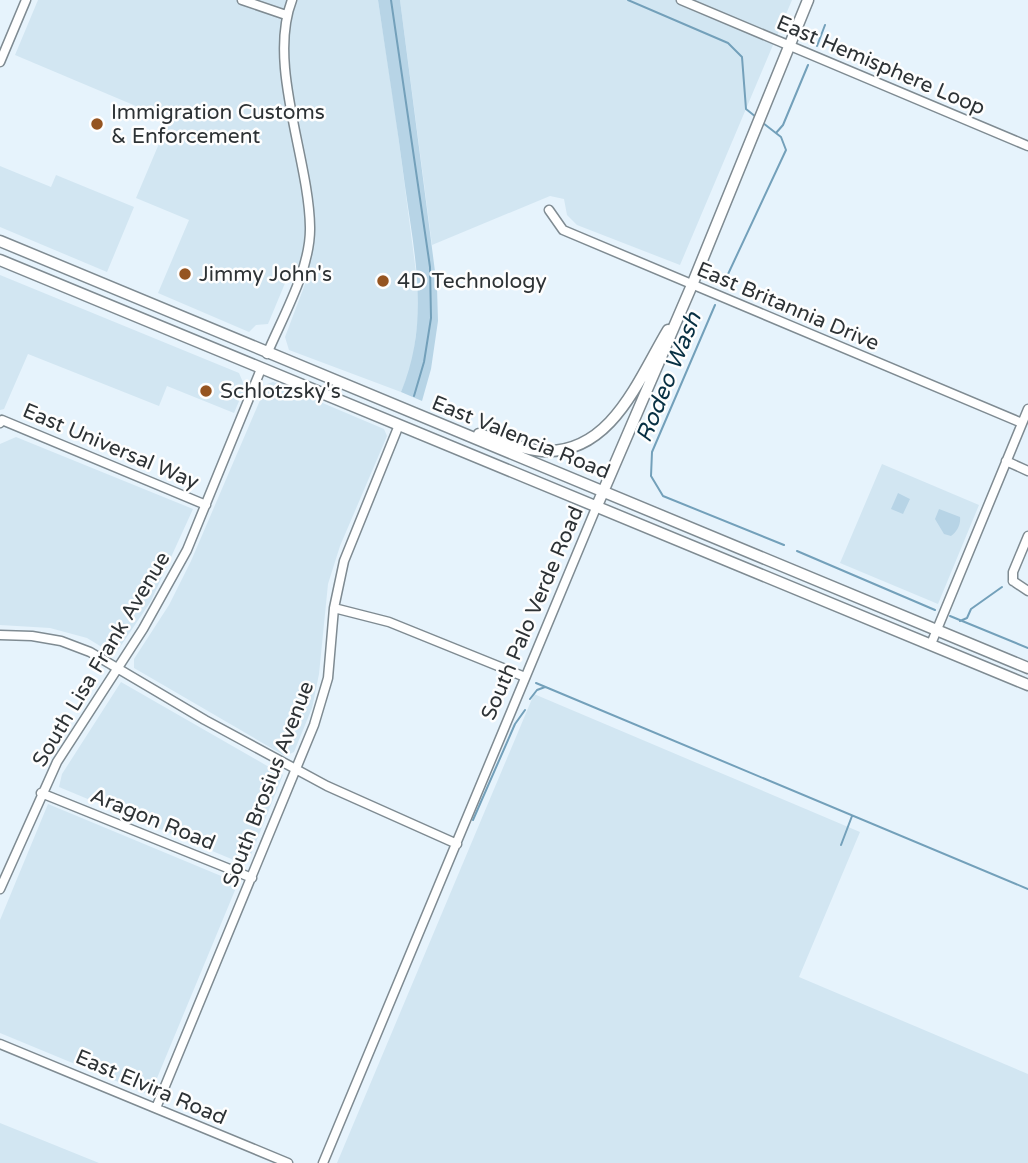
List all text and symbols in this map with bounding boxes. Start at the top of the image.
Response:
street label: East Hemisphere Loop [773,10,989,121]
place label: Immigration Customs & Enforcement [111,100,325,149]
marker: Immigration Customs & Enforcement [89,116,105,132]
street label: East Britannia Drive [693,257,883,356]
place label: Jimmy John's [199,262,332,287]
marker: Jimmy John's [177,266,193,282]
place label: 4D Technology [397,269,547,294]
marker: 4D Technology [375,273,391,289]
water label: Rodeo Wash [630,307,708,447]
place label: Schlotzsky's [220,379,341,404]
marker: Schlotzsky's [198,383,214,399]
street label: East Valencia Road [428,390,614,485]
street label: East Universal Way [19,398,203,495]
street label: South Palo Verde Road [476,502,589,724]
street label: South Lisa Frank Avenue [27,547,176,771]
street label: South Brosius Avenue [218,678,319,891]
street label: Aragon Road [87,783,219,856]
street label: East Elvira Road [72,1044,230,1131]

